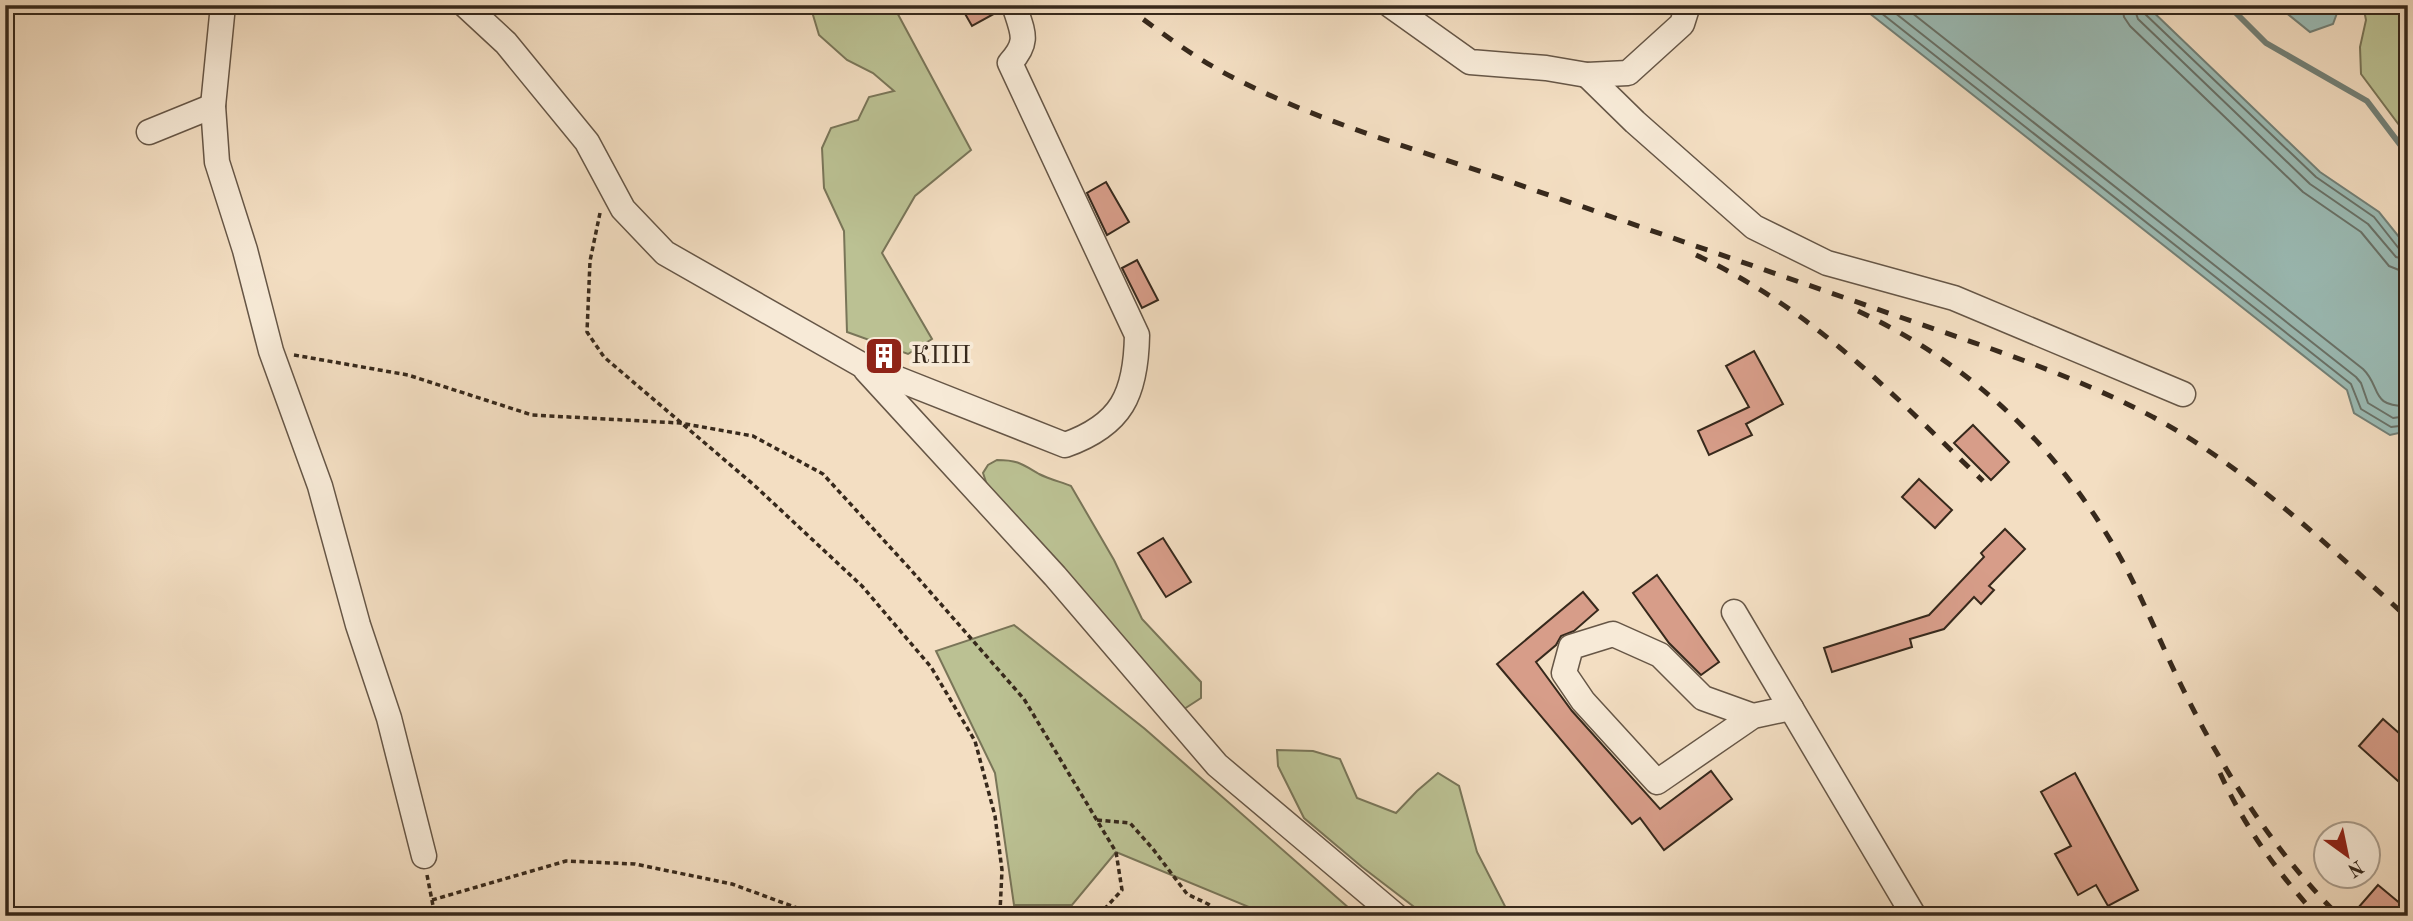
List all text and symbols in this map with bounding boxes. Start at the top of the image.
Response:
building icon: КПП [863,335,905,377]
place label: КПП [911,343,971,369]
north arrow [2312,820,2382,890]
text: N [2343,855,2366,879]

